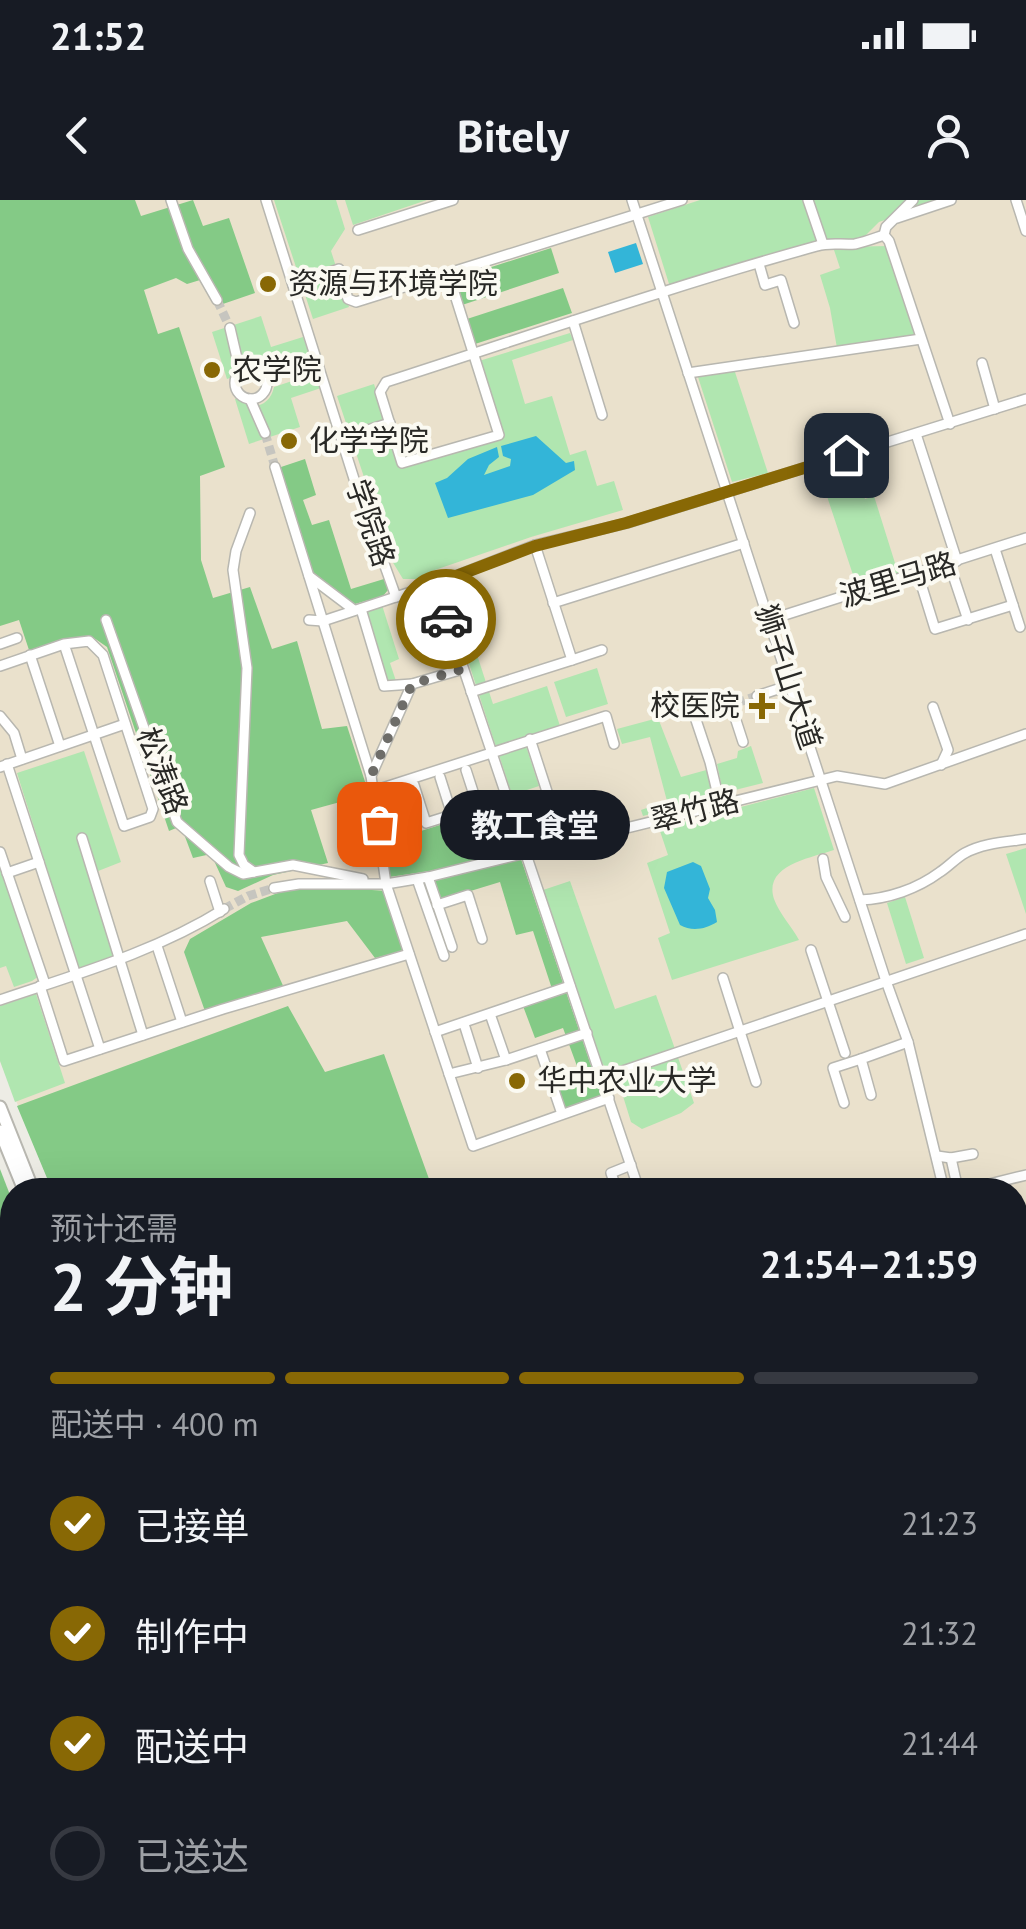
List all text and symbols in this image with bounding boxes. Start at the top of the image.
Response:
text: 21:52 [50,11,146,60]
text: Bitely [457,106,569,164]
icon: back [50,108,105,163]
icon: person [921,108,976,163]
place label: 资源与环境学院 [288,263,498,302]
marker: 资源与环境学院 [257,273,279,295]
place label: 农学院 [232,349,322,388]
marker: 农学院 [201,359,223,381]
pin [804,413,889,498]
place label: 化学学院 [309,420,429,459]
icon: home [819,428,874,483]
marker: 化学学院 [278,430,300,452]
street label: 学院路 [338,474,405,571]
street label: 波里马路 [834,542,961,615]
courier [396,569,496,669]
icon: car [419,592,474,647]
street label: 狮子山大道 [748,599,831,754]
place label: 校医院 [650,685,740,724]
marker: 校医院 [749,693,775,719]
street label: 松涛路 [129,721,198,819]
street label: 翠竹路 [646,780,743,839]
pin [337,782,422,867]
callout: 教工食堂 [439,789,629,859]
icon: bag [352,797,407,852]
text: 教工食堂 [471,804,599,846]
place label: 华中农业大学 [537,1060,717,1099]
marker: 华中农业大学 [506,1070,528,1092]
text: 预计还需 [50,1207,178,1249]
text: 21:54–21:59 [760,1239,978,1288]
text: 2 分钟 [50,1244,233,1328]
text: 配送中 · 400 m [50,1403,258,1445]
icon: check [50,1496,105,1551]
text: 已接单 [135,1501,249,1550]
text: 21:23 [901,1502,978,1544]
icon: check [50,1606,105,1661]
text: 制作中 [135,1611,249,1660]
text: 21:32 [901,1612,978,1654]
icon: check [50,1716,105,1771]
text: 配送中 [135,1721,249,1770]
text: 21:44 [901,1722,978,1764]
text: 已送达 [135,1831,249,1880]

